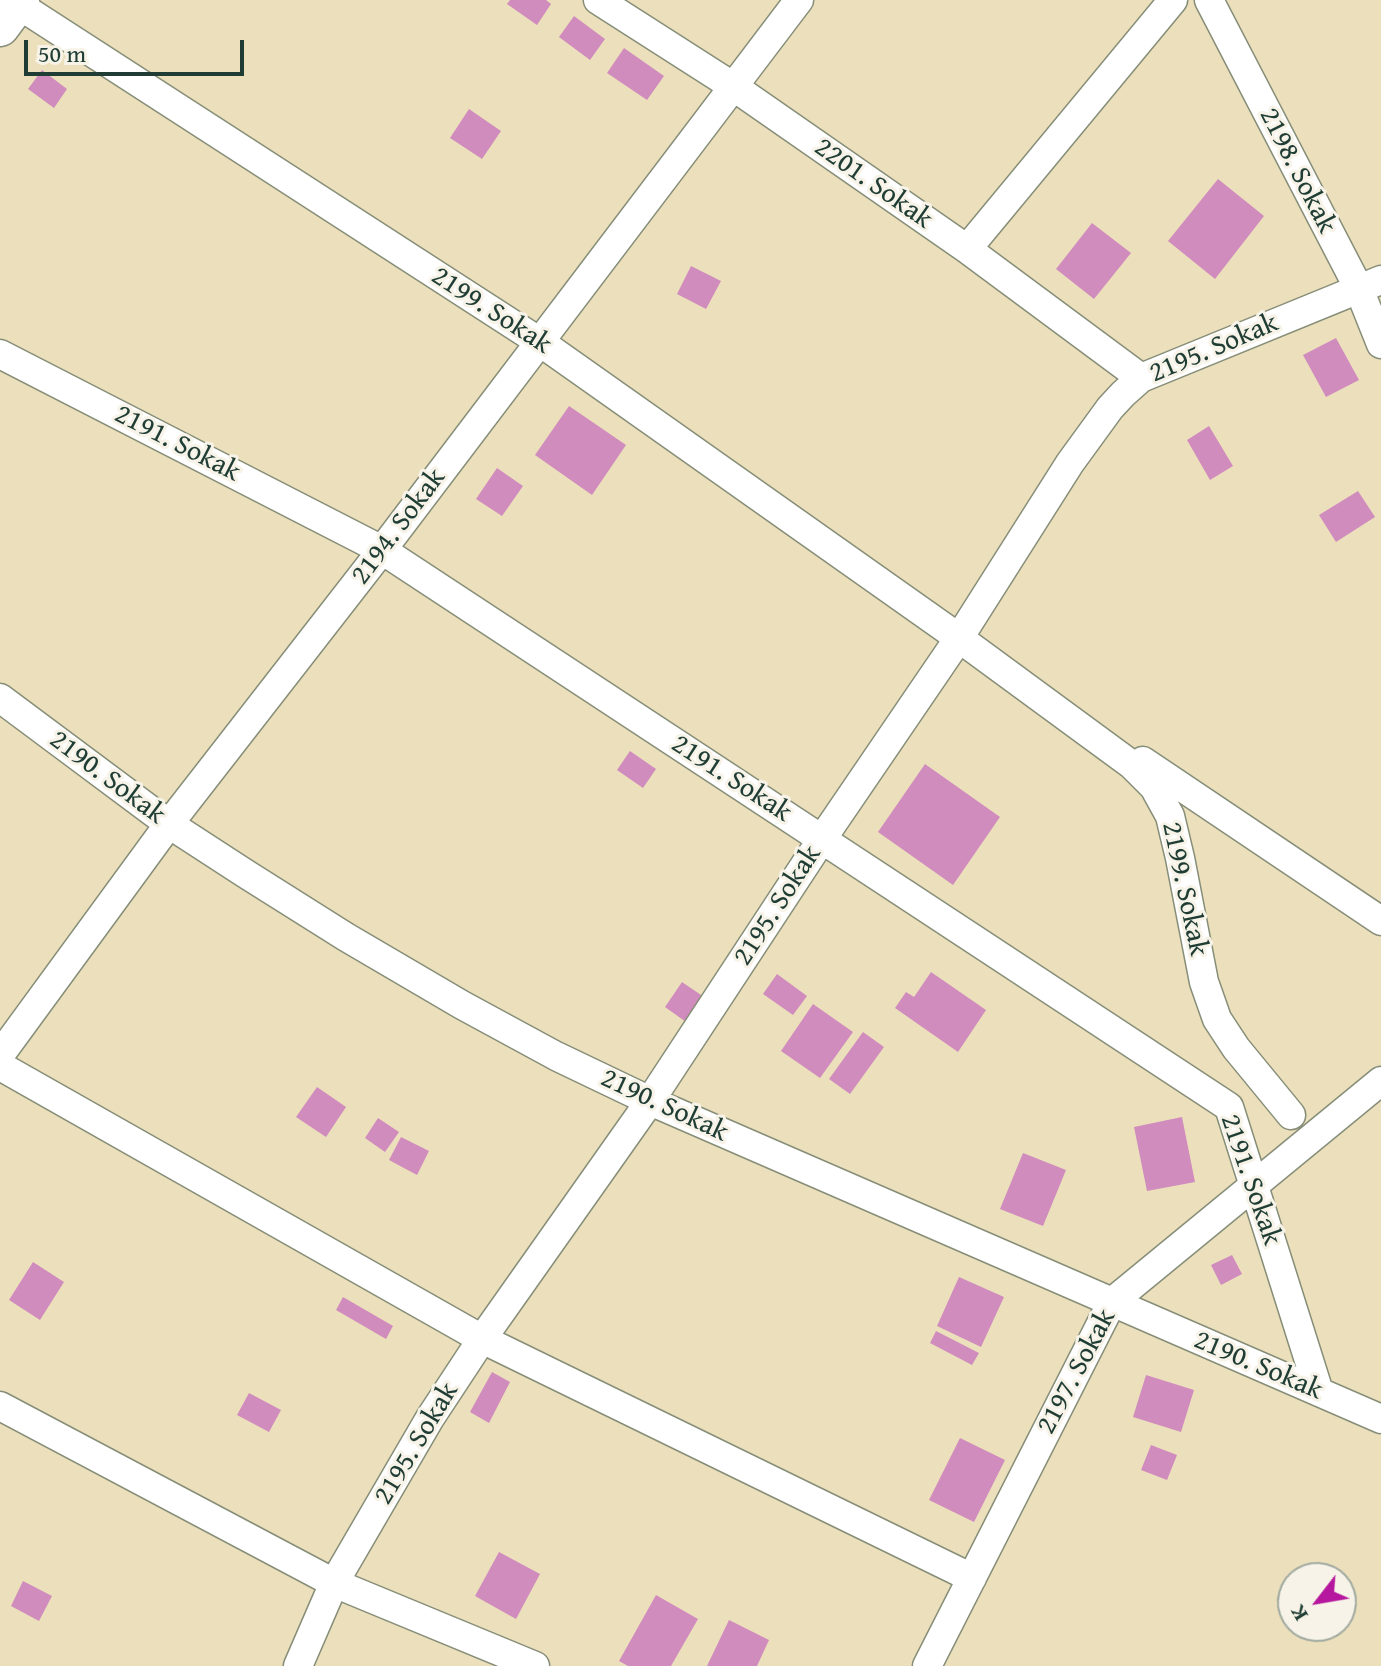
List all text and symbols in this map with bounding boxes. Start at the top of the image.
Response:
scale bar [28,24,248,74]
text: 50 m [38,36,86,71]
street label: 2198. Sokak [1251,103,1343,239]
street label: 2201. Sokak [807,131,939,237]
street label: 2199. Sokak [425,260,557,362]
street label: 2195. Sokak [1145,307,1283,391]
street label: 2191. Sokak [109,398,245,490]
street label: 2194. Sokak [345,462,453,592]
street label: 2190. Sokak [42,724,172,832]
street label: 2191. Sokak [665,728,797,830]
street label: 2199. Sokak [1153,819,1215,959]
street label: 2195. Sokak [727,840,829,972]
street label: 2190. Sokak [595,1062,733,1150]
street label: 2191. Sokak [1212,1110,1288,1250]
street label: 2197. Sokak [1030,1304,1124,1440]
street label: 2190. Sokak [1189,1324,1327,1408]
street label: 2195. Sokak [367,1377,467,1511]
north arrow [1277,1562,1357,1642]
text: K [1281,1599,1315,1628]

